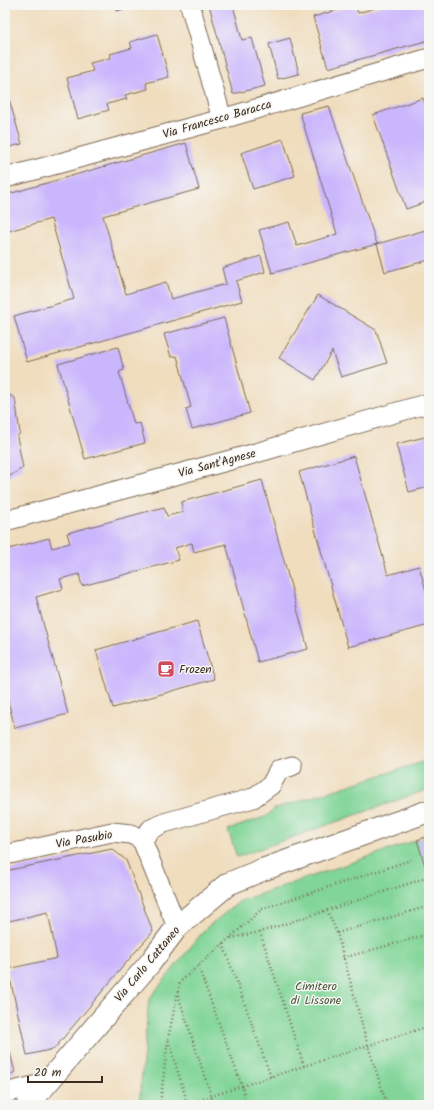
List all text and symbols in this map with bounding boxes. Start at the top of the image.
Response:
street label: Via Francesco Baracca [160,95,274,144]
street label: Via Sant'Agnese [176,444,259,483]
cafe icon: Frozen [156,659,176,679]
place label: Frozen [179,660,212,679]
street label: Via Pasubio [54,825,114,854]
street label: Via Carlo Cattaneo [110,922,185,1007]
park label: Cimitero di Lissone [291,977,342,1010]
scale bar [28,1058,102,1084]
text: 20 m [34,1063,62,1082]

